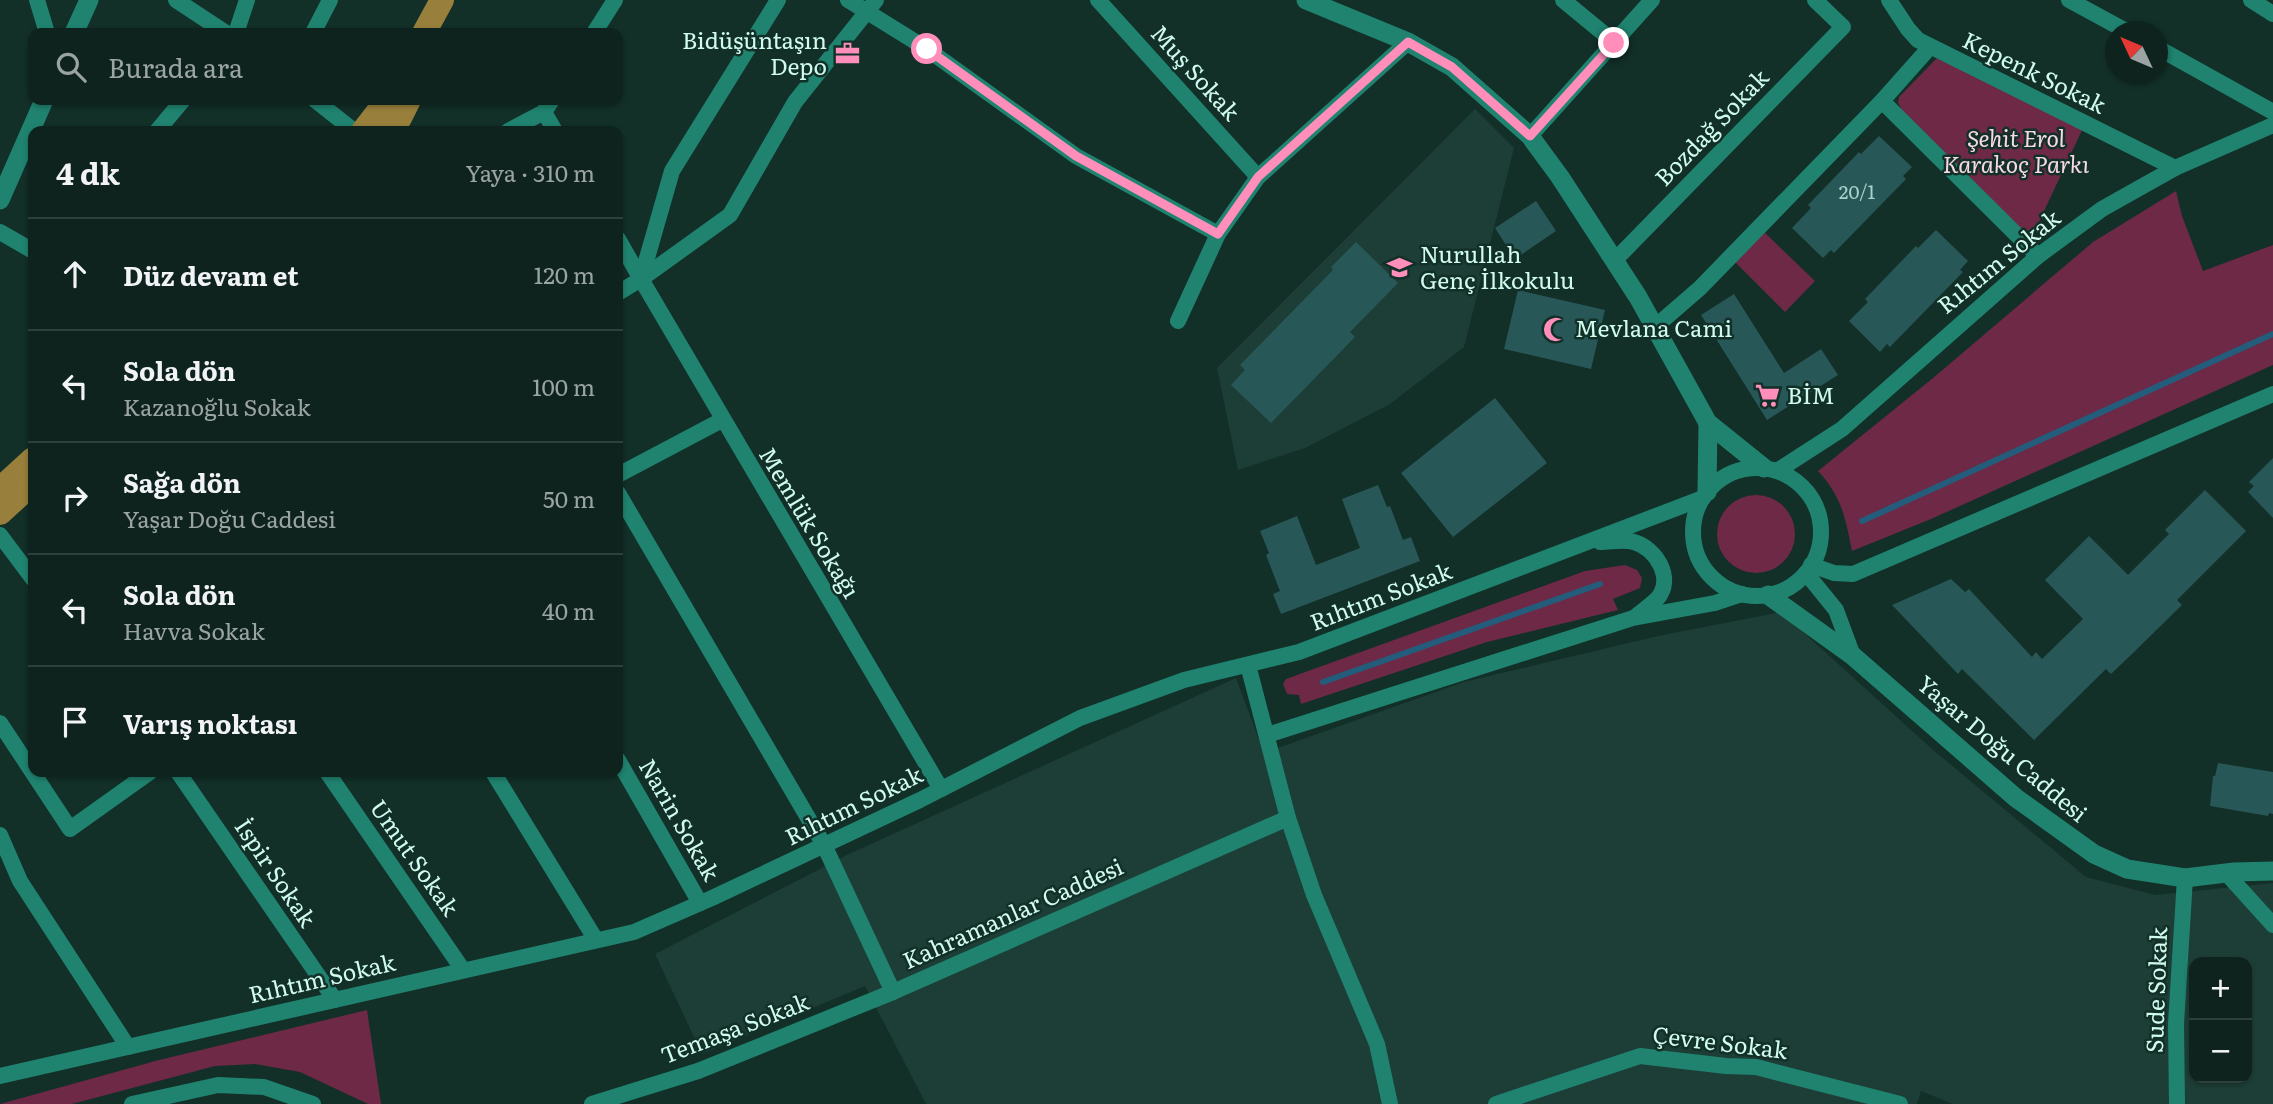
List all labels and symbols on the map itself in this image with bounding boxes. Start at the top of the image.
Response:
street label: Muş Sokak [1144,16,1250,128]
north arrow [2105,21,2168,84]
place label: Bidüşüntaşın Depo [682,22,827,82]
street label: Kepenk Sokak [1957,22,2113,121]
route end [1598,27,1629,58]
route start [911,33,942,64]
office icon: Bidüşüntaşın Depo [833,40,861,68]
street label: Bozdağ Sokak [1646,60,1776,193]
park label: Şehit Erol Karakoç Parkı [1943,120,2089,180]
house number: 20/1 [1839,177,1876,205]
street label: Rıhtım Sokak [1929,200,2067,321]
place label: Nurullah Genç İlkokulu [1420,236,1574,296]
school or university icon: Nurullah Genç İlkokulu [1386,254,1414,282]
place label: Mevlana Cami [1575,310,1733,344]
mosque icon: Mevlana Cami [1541,315,1569,343]
place label: BİM [1787,377,1835,411]
supermarket icon: BİM [1753,382,1781,410]
street label: Memlük Sokağı [752,440,869,604]
street label: Rıhtım Sokak [1304,552,1457,638]
street label: Yaşar Doğu Caddesi [1911,666,2096,829]
street label: Narin Sokak [632,752,730,887]
street label: Rıhtım Sokak [779,756,929,852]
street label: Umut Sokak [363,792,469,923]
street label: İspir Sokak [228,811,326,934]
street label: Kahramanlar Caddesi [897,848,1128,976]
street label: Sude Sokak [2136,925,2174,1053]
street label: Rıhtım Sokak [245,943,399,1010]
street label: Temaşa Sokak [655,983,814,1071]
street label: Çevre Sokak [1651,1016,1791,1066]

